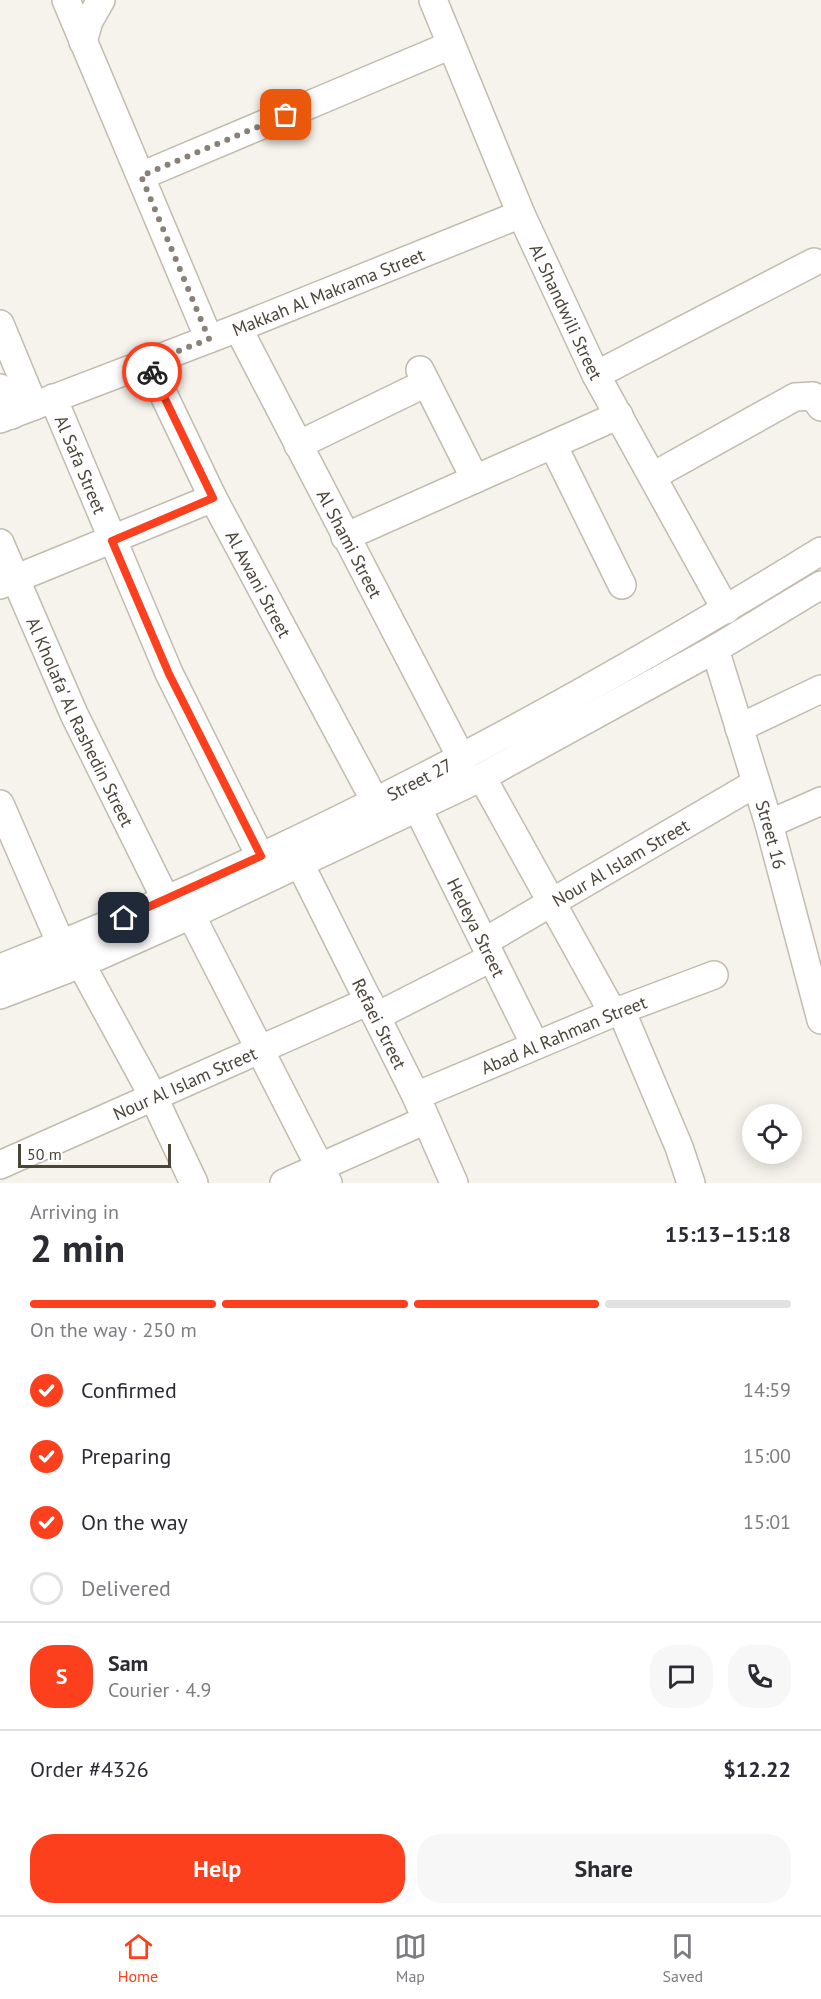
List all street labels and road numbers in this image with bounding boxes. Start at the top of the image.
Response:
street label: Al Shandwili Street [525,240,608,384]
street label: Makkah Al Makrama Street [229,243,428,341]
street label: Al Safa Street [50,412,112,517]
street label: Al Shami Street [312,485,388,602]
street label: Al Awani Street [221,526,297,641]
street label: Al Kholafa' Al Rashedin Street [22,613,139,830]
street label: Street 27 [383,753,456,805]
street label: Street 16 [751,797,792,871]
street label: Nour Al Islam Street [548,813,693,911]
street label: Hedeya Street [442,874,511,981]
street label: Refaei Street [347,974,412,1073]
street label: Abad Al Rahman Street [477,990,650,1079]
street label: Nour Al Islam Street [109,1041,260,1125]

